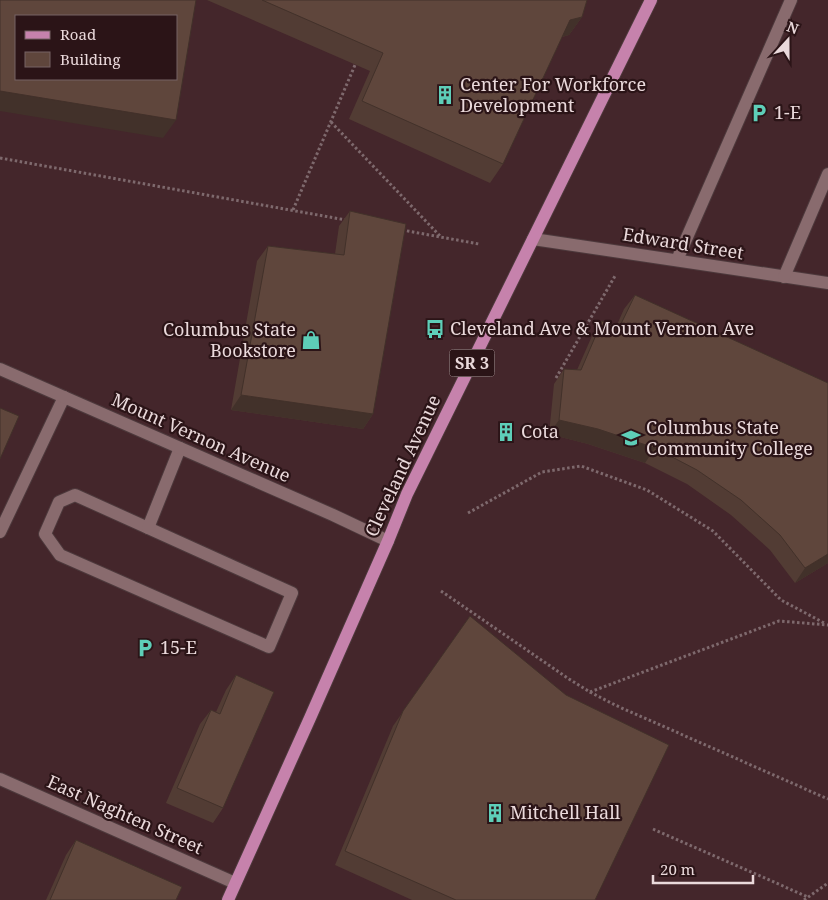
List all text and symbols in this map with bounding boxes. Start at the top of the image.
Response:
legend [15,15,178,80]
north arrow [763,15,813,65]
text: N [784,17,801,38]
text: Road [60,24,96,44]
text: Building [60,49,121,69]
place label: Center For Workforce Development [460,72,646,117]
building icon: Center For Workforce Development [434,84,456,106]
place label: 1-E [774,100,801,124]
parking icon: 1-E [748,102,770,124]
street label: Edward Street [621,222,745,264]
place label: Cleveland Ave & Mount Vernon Ave [450,316,754,340]
place label: Columbus State Bookstore [163,317,296,362]
bus stop icon: Cleveland Ave & Mount Vernon Ave [424,318,446,340]
shop icon: Columbus State Bookstore [300,329,322,351]
road number: SR 3 [450,349,494,376]
street label: Mount Vernon Avenue [108,387,295,487]
street label: Cleveland Avenue [359,391,445,540]
place label: Columbus State Community College [646,415,813,460]
place label: Cota [521,419,559,443]
building icon: Cota [495,421,517,443]
school or university icon: Columbus State Community College [620,427,642,449]
place label: 15-E [160,635,197,659]
parking icon: 15-E [134,637,156,659]
street label: East Naghten Street [44,769,207,859]
place label: Mitchell Hall [510,800,621,824]
building icon: Mitchell Hall [484,802,506,824]
scale bar [653,852,753,884]
text: 20 m [660,859,695,879]

